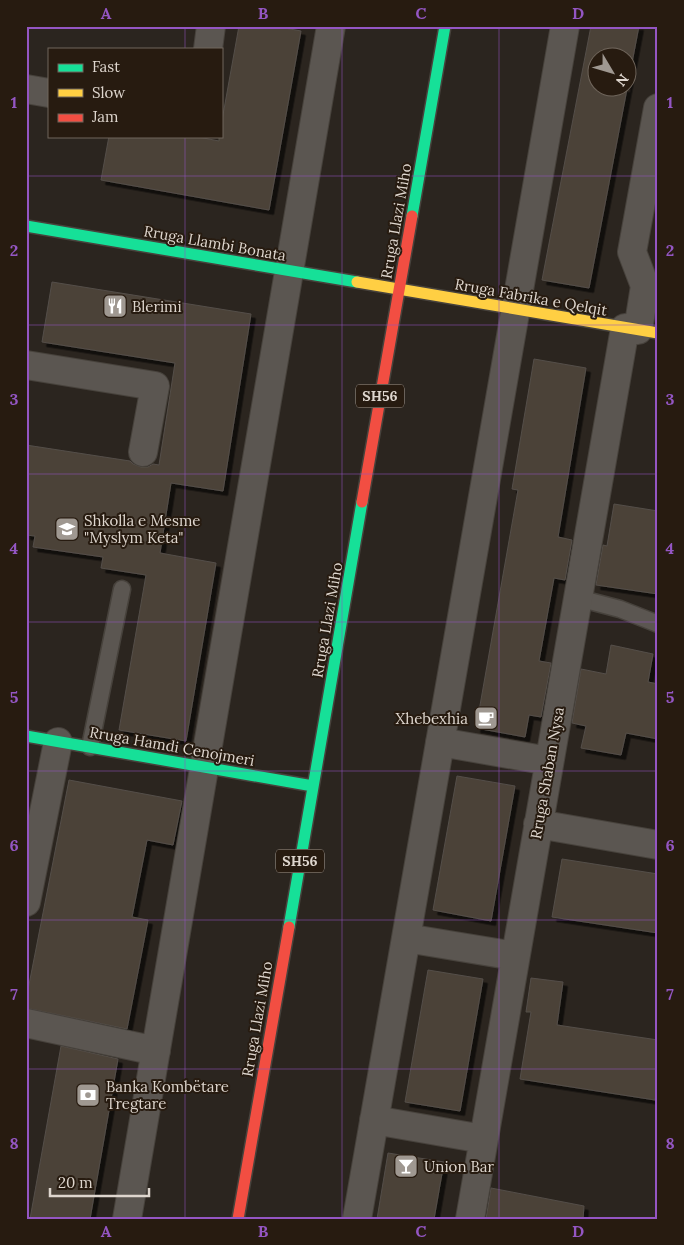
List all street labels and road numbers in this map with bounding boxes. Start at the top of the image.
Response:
street label: Rruga Llazi Miho [376,162,416,280]
street label: Rruga Llambi Bonata [142,221,288,265]
street label: Rruga Fabrika e Qelqit [453,274,609,320]
road number: SH56 [356,384,404,408]
street label: Rruga Llazi Miho [307,561,347,679]
street label: Rruga Shaban Nysa [526,705,568,840]
street label: Rruga Hamdi Cenojmeri [88,722,256,770]
road number: SH56 [276,849,324,872]
street label: Rruga Llazi Miho [237,960,277,1078]

